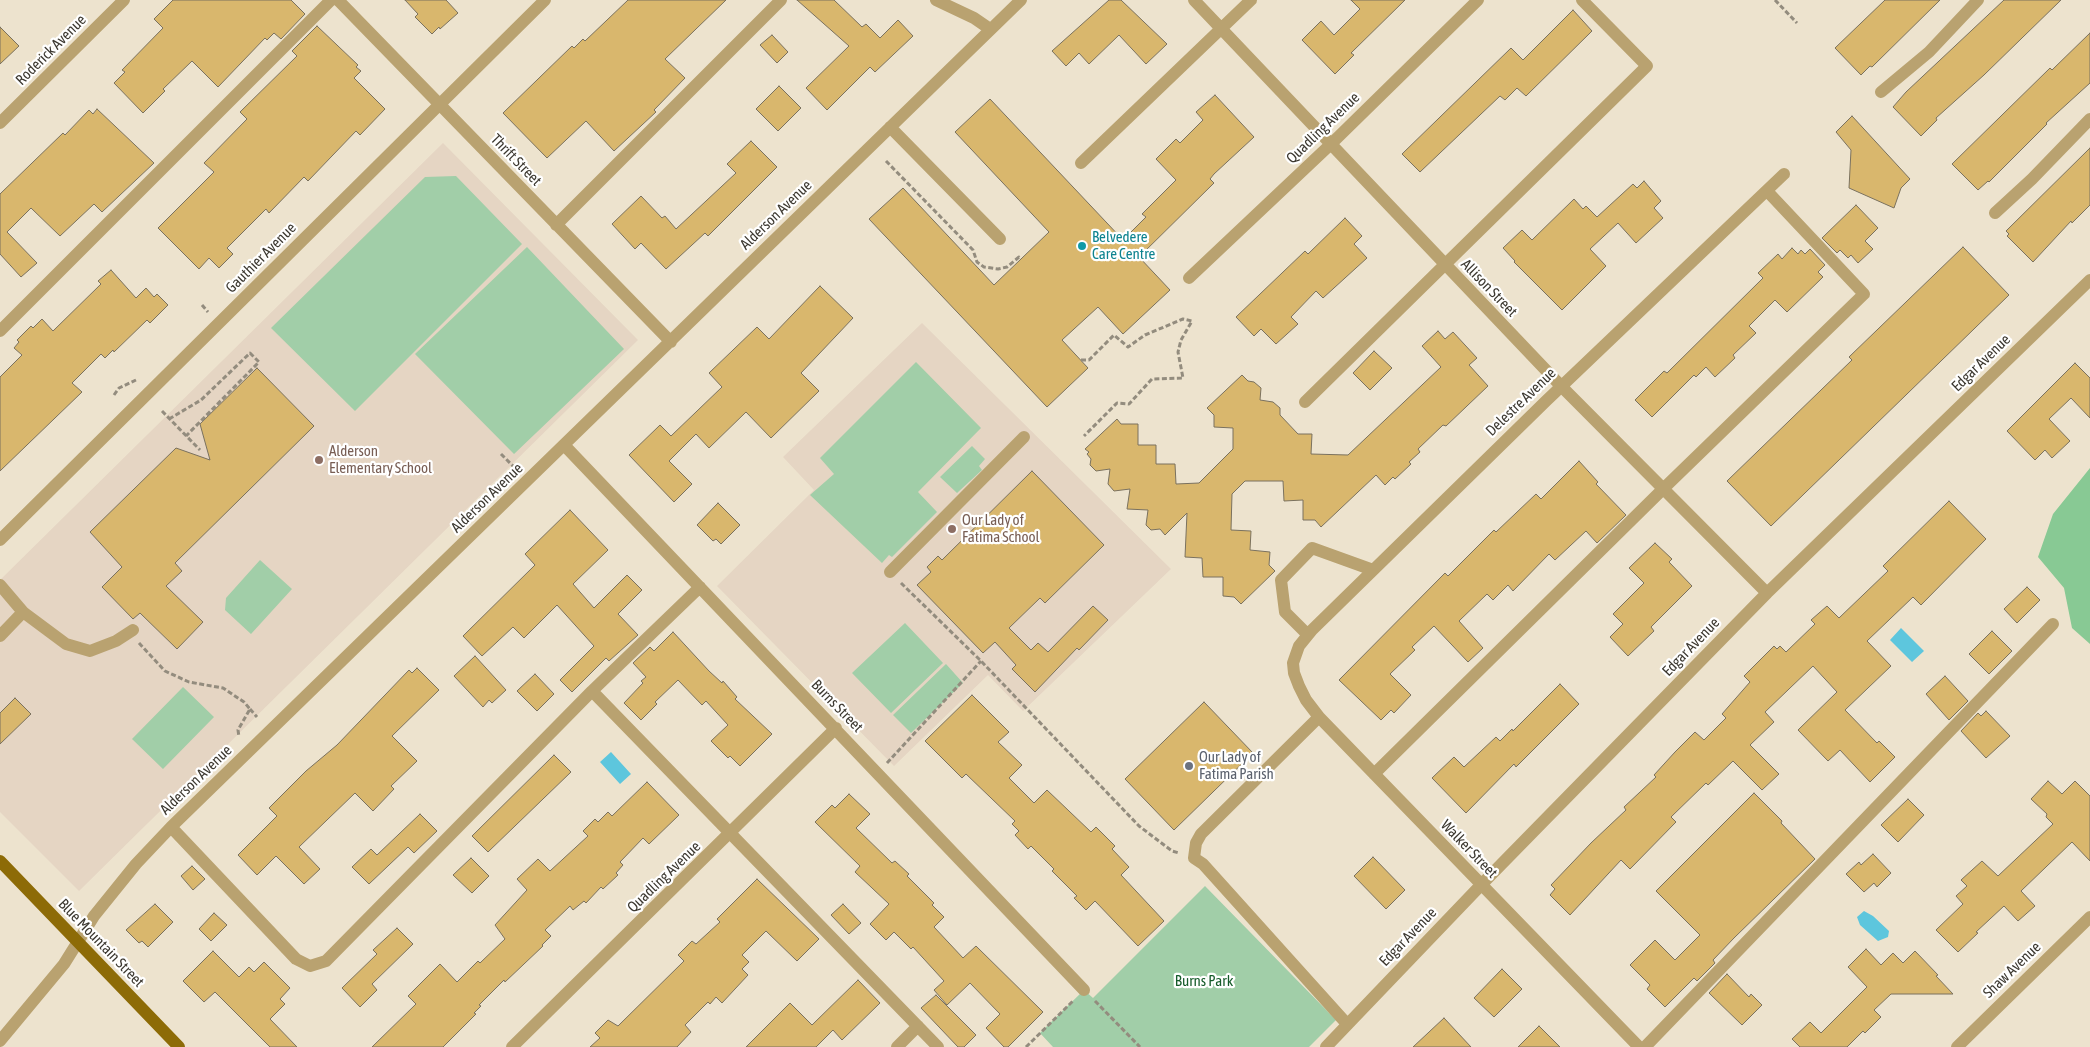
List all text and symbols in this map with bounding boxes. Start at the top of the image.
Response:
street label: Roderick Avenue [12,11,90,89]
street label: Quadling Avenue [1283,89,1363,167]
street label: Thrift Street [487,130,545,190]
street label: Alderson Avenue [736,176,816,254]
street label: Gauthier Avenue [222,219,300,297]
place label: Belvedere Care Centre [1092,228,1155,263]
marker: Belvedere Care Centre [1076,240,1088,252]
street label: Allison Street [1457,255,1521,321]
street label: Edgar Avenue [1948,331,2014,395]
street label: Delestre Avenue [1482,364,1560,440]
place label: Alderson Elementary School [329,442,432,477]
marker: Alderson Elementary School [313,454,325,466]
street label: Alderson Avenue [447,459,527,537]
place label: Our Lady of Fatima School [962,511,1040,546]
marker: Our Lady of Fatima School [946,523,958,535]
street label: Edgar Avenue [1659,614,1723,680]
street label: Burns Street [807,676,867,736]
street label: Alderson Avenue [156,741,236,819]
place label: Our Lady of Fatima Parish [1199,748,1274,783]
marker: Our Lady of Fatima Parish [1183,760,1195,772]
street label: Walker Street [1437,816,1501,882]
street label: Quadling Avenue [624,838,704,916]
street label: Blue Mountain Street [54,895,148,991]
street label: Edgar Avenue [1376,904,1440,970]
street label: Shaw Avenue [1979,938,2045,1002]
park label: Burns Park [1175,972,1233,990]

